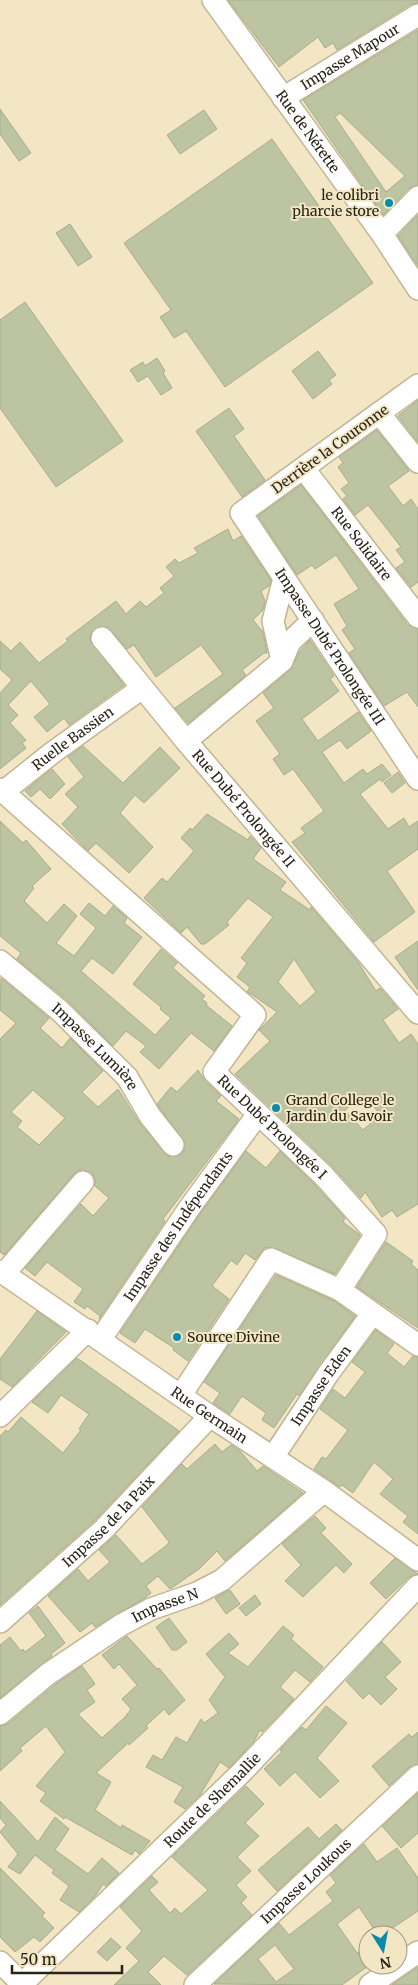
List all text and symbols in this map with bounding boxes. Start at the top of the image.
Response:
street label: Impasse Mapour [298,19,403,94]
street label: Rue de Nérette [272,86,344,176]
place label: le colibri pharcie store [292,186,379,220]
marker: le colibri pharcie store [383,197,395,209]
street label: Derrière la Couronne [268,401,392,497]
street label: Rue Solidaire [327,503,395,584]
street label: Impasse Dubé Prolongée III [271,565,389,729]
street label: Ruelle Bassien [28,702,117,774]
street label: Rue Dubé Prolongée II [188,746,299,871]
street label: Impasse Lumière [48,999,142,1093]
street label: Rue Dubé Prolongée I [214,1071,331,1183]
place label: Grand College le Jardin du Savoir [285,1091,394,1125]
marker: Grand College le Jardin du Savoir [270,1102,282,1114]
street label: Impasse des Indépendants [120,1148,237,1305]
place label: Source Divine [187,1328,280,1346]
marker: Source Divine [171,1331,183,1343]
street label: Impasse Eden [287,1342,355,1429]
street label: Rue Germain [168,1383,251,1447]
street label: Impasse de la Paix [58,1471,159,1571]
street label: Impasse N [129,1584,201,1627]
street label: Route de Shemallie [160,1749,264,1851]
street label: Impasse Loukous [257,1834,355,1928]
north arrow [358,1925,408,1975]
scale bar [12,1942,122,1974]
text: 50 m [20,1950,57,1969]
text: N [378,1953,393,1973]

